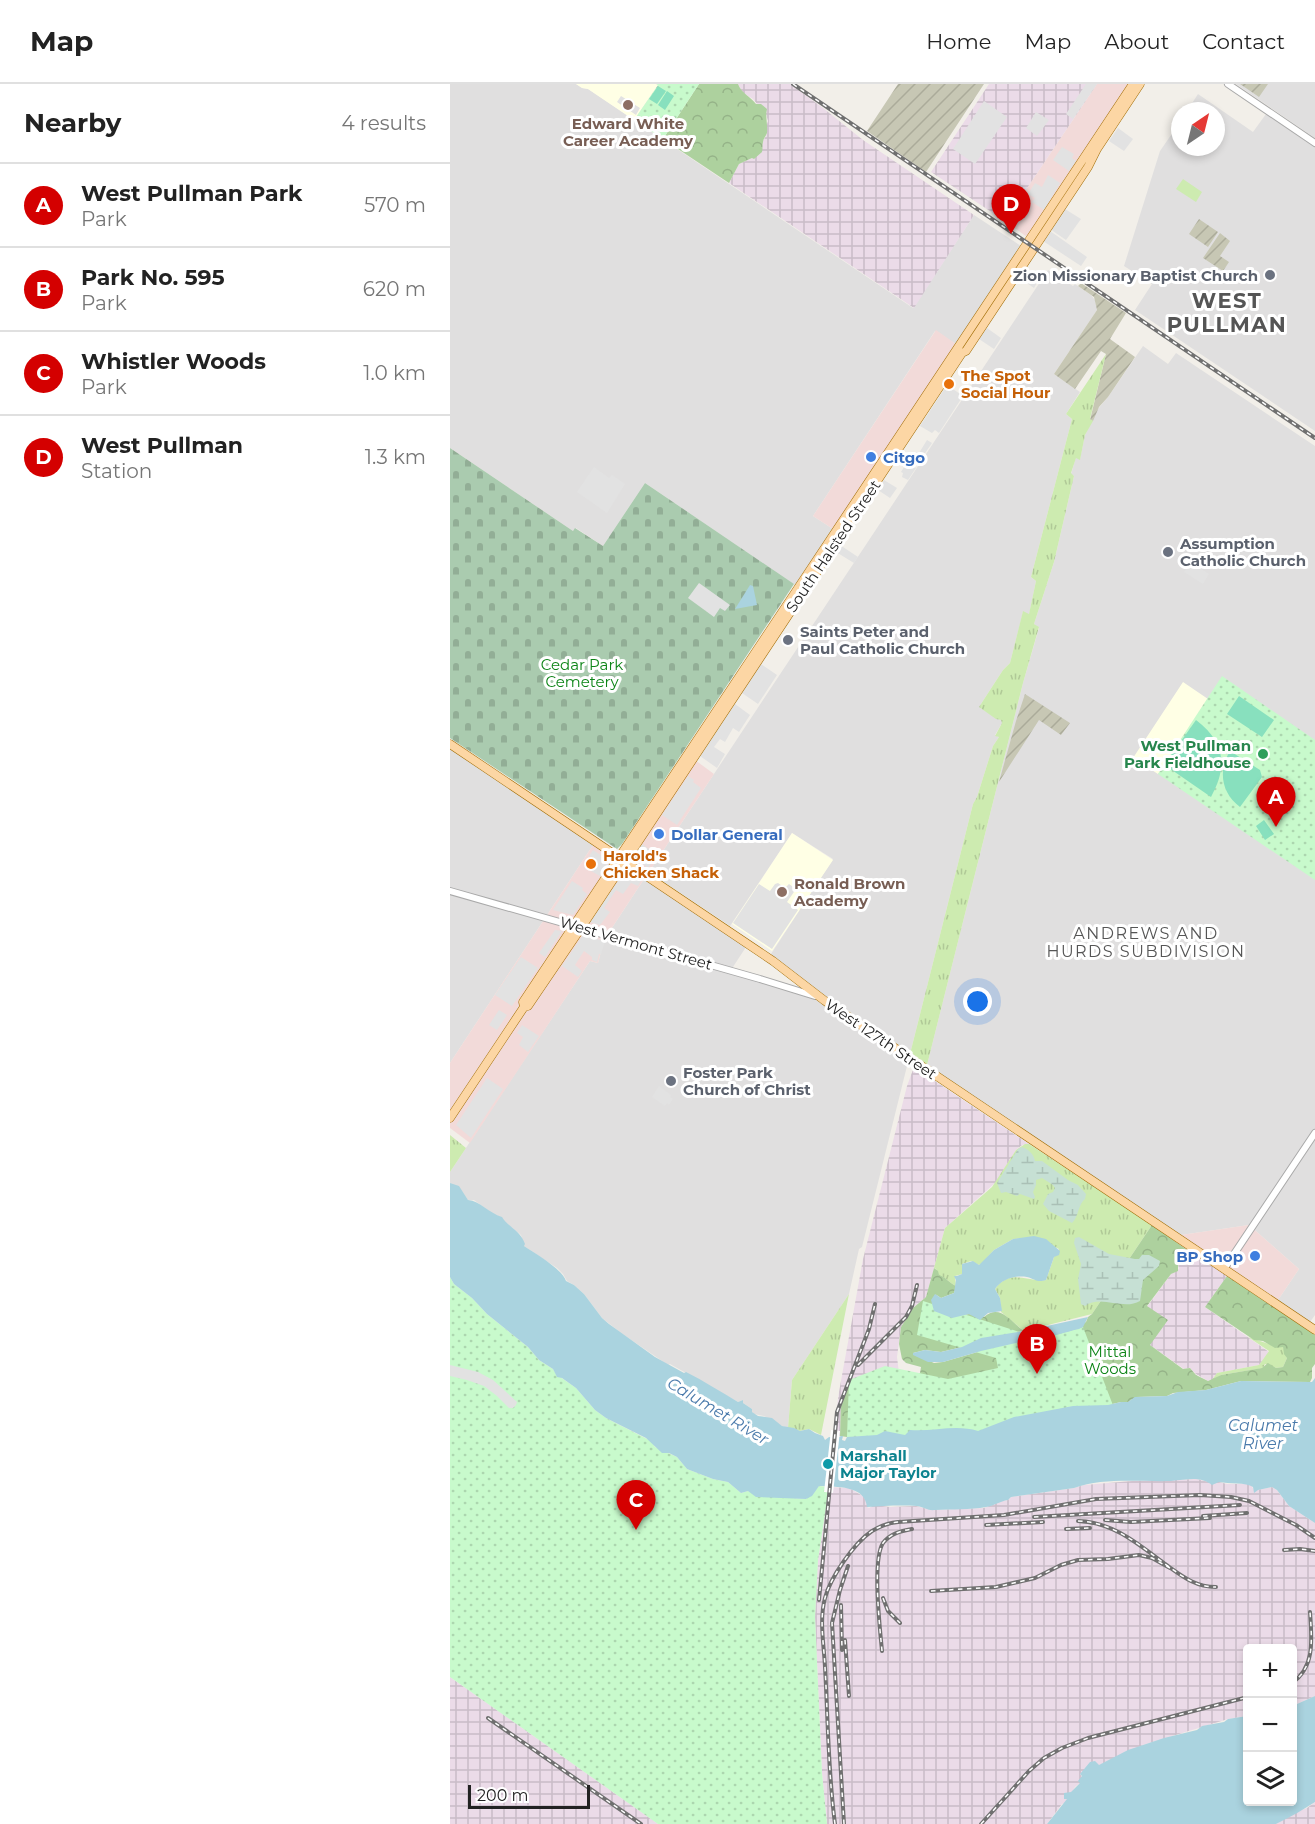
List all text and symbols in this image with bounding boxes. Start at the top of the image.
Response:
text: Map [30,24,93,58]
text: Home [926,29,991,54]
text: Map [1024,29,1071,54]
text: About [1104,29,1169,54]
text: Contact [1202,29,1285,54]
marker: Edward White Career Academy [621,98,635,112]
north arrow [1171,102,1225,156]
text: Nearby [24,107,121,139]
text: 4 results [341,111,426,135]
place label: Edward White Career Academy [563,114,694,150]
text: West Pullman Park [81,180,302,207]
pin: D [992,184,1030,234]
text: A [36,193,51,217]
text: 570 m [364,193,426,217]
text: Park [81,207,127,231]
text: Park No. 595 [81,264,225,291]
place label: Zion Missionary Baptist Church [1013,266,1258,285]
marker: Zion Missionary Baptist Church [1263,268,1277,282]
text: B [36,277,51,301]
text: 620 m [363,277,426,301]
district label: WEST PULLMAN [1167,288,1287,337]
text: Park [81,291,127,315]
text: Whistler Woods [81,348,266,375]
text: C [36,361,51,385]
text: 1.0 km [363,361,426,385]
place label: The Spot Social Hour [961,366,1051,402]
text: Park [81,375,127,399]
marker: The Spot Social Hour [942,377,956,391]
text: West Pullman [81,432,243,459]
text: D [35,445,52,469]
text: 1.3 km [365,445,426,469]
place label: Citgo [883,448,925,467]
marker: Citgo [864,450,878,464]
text: Station [81,459,152,483]
street label: South Halsted Street [782,476,884,616]
place label: Assumption Catholic Church [1179,534,1306,570]
marker: Assumption Catholic Church [1161,545,1175,559]
place label: Saints Peter and Paul Catholic Church [800,622,965,658]
marker: Saints Peter and Paul Catholic Church [781,633,795,647]
park label: Cedar Park Cemetery [541,655,623,691]
place label: West Pullman Park Fieldhouse [1124,736,1251,772]
marker: West Pullman Park Fieldhouse [1256,747,1270,761]
pin: A [1256,778,1296,827]
place label: Dollar General [671,825,783,844]
marker: Dollar General [652,827,666,841]
place label: Harold's Chicken Shack [603,846,719,882]
marker: Harold's Chicken Shack [584,857,598,871]
place label: Ronald Brown Academy [793,874,905,910]
marker: Ronald Brown Academy [775,885,789,899]
street label: West Vermont Street [558,912,714,974]
district label: ANDREWS AND HURDS SUBDIVISION [1046,924,1246,961]
your location [963,987,992,1016]
street label: West 127th Street [822,995,940,1083]
place label: Foster Park Church of Christ [683,1063,811,1099]
marker: Foster Park Church of Christ [664,1074,678,1088]
place label: BP Shop [1176,1247,1243,1266]
marker: BP Shop [1248,1249,1262,1263]
pin: B [1018,1324,1056,1374]
park label: Mittal Woods [1084,1342,1136,1378]
water label: Calumet River [664,1373,773,1449]
water label: Calumet River [1228,1416,1299,1453]
place label: Marshall Major Taylor [840,1446,937,1482]
marker: Marshall Major Taylor [821,1457,835,1471]
pin: C [616,1480,656,1530]
map controls [1243,1644,1297,1806]
button: + [1243,1644,1297,1698]
button: − [1243,1698,1297,1752]
button: layers [1243,1752,1297,1806]
scale bar [468,1782,590,1810]
text: 200 m [477,1786,528,1805]

